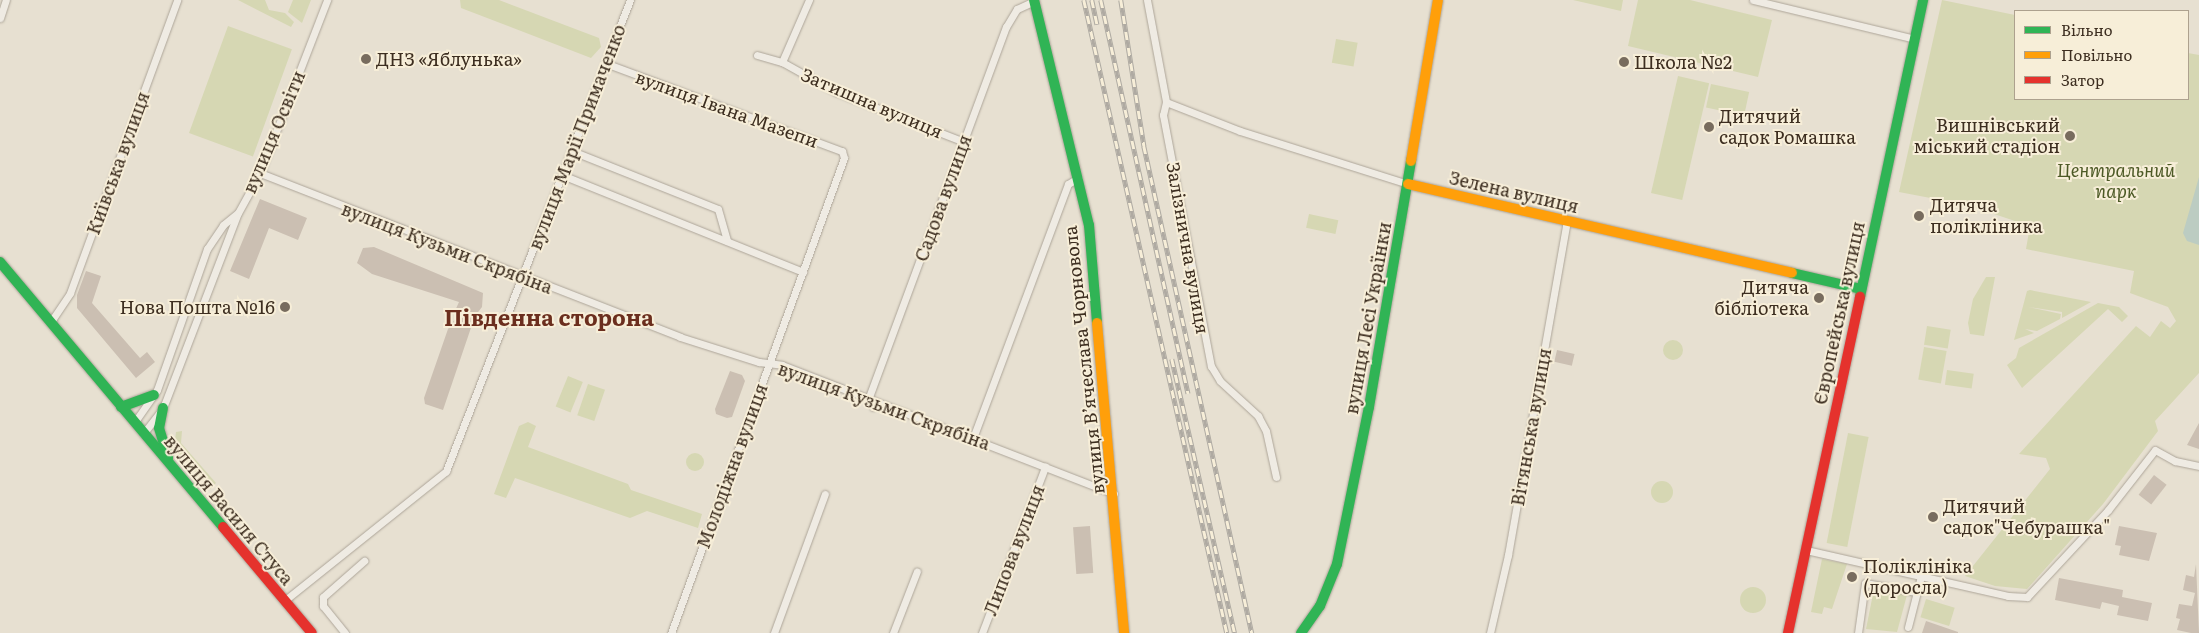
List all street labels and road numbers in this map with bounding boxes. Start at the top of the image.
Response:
street label: вулиця Марії Примаченко [524,21,630,253]
street label: Затишна вулиця [798,63,946,143]
street label: вулиця Івана Мазепи [633,66,821,152]
street label: вулиця Освіти [238,67,310,197]
street label: Київська вулиця [82,89,154,237]
street label: Садова вулиця [910,132,976,264]
street label: Залізнична вулиця [1162,160,1214,336]
street label: Зелена вулиця [1447,167,1581,217]
street label: вулиця Кузьми Скрябіна [339,198,555,298]
street label: Європейська вулиця [1809,219,1869,407]
street label: вулиця Лесі Українки [1340,220,1396,416]
street label: вулиця Вʼячеслава Чорновола [1059,225,1109,495]
street label: Вітянська вулиця [1506,346,1556,508]
street label: вулиця Кузьми Скрябіна [775,358,993,454]
street label: Молодіжна вулиця [692,381,772,551]
street label: вулиця Василя Стуса [160,431,298,589]
street label: Липова вулиця [979,482,1049,618]

